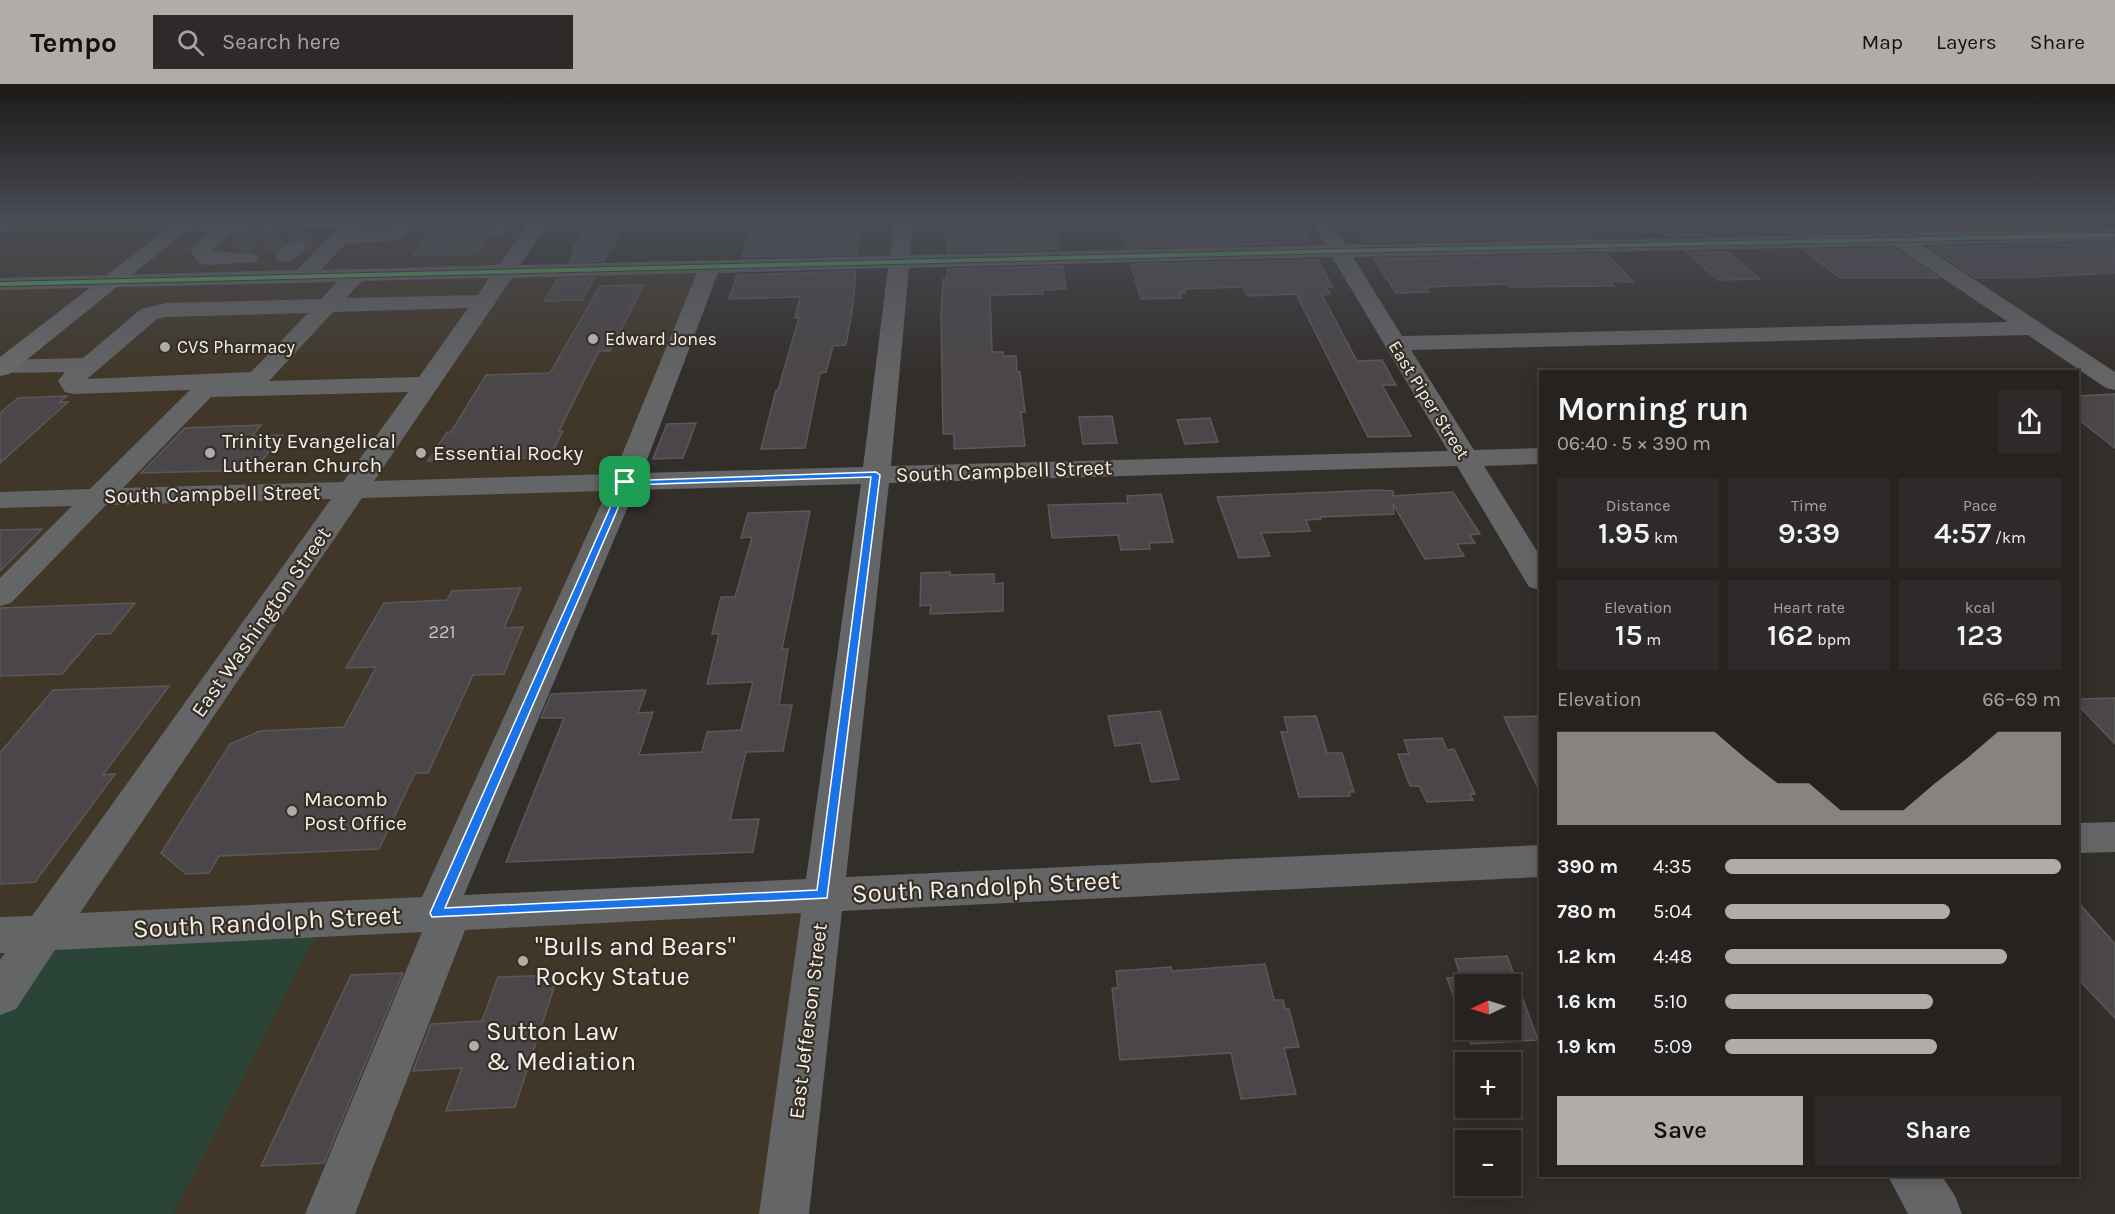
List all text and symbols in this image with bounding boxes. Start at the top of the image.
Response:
search box [153,15,573,69]
text: Tempo [30,26,117,59]
icon: search [174,26,207,59]
text: Search here [222,29,340,55]
text: Map [1861,30,1903,54]
text: Layers [1936,30,1997,54]
text: Share [2030,30,2085,54]
place label: Edward Jones [605,328,717,350]
marker: Edward Jones [586,332,600,346]
place label: CVS Pharmacy [177,336,296,358]
street label: East Piper Street [1384,337,1474,464]
marker: CVS Pharmacy [158,340,172,354]
text: Morning run [1557,390,1749,428]
button: share [1998,390,2061,453]
place label: Trinity Evangelical Lutheran Church [222,429,396,477]
text: 06:40 · 5 × 390 m [1557,432,1711,455]
place label: Essential Rocky [433,441,584,465]
marker: Trinity Evangelical Lutheran Church [203,446,217,460]
marker: Essential Rocky [414,446,428,460]
street label: South Campbell Street [895,455,1113,487]
pin [599,456,650,507]
icon: arrive [608,465,641,498]
street label: South Campbell Street [104,480,321,508]
text: Distance [1606,496,1670,515]
text: Time [1791,496,1827,515]
text: Pace [1963,496,1997,515]
text: 1.95 [1598,515,1650,551]
text: 9:39 [1778,515,1840,551]
text: 4:57 [1934,515,1991,551]
street label: East Washington Street [186,522,336,721]
text: km [1650,528,1678,547]
text: /km [1991,528,2026,547]
text: Elevation [1604,598,1672,617]
text: Heart rate [1773,598,1845,617]
text: kcal [1965,598,1995,617]
text: 15 [1615,617,1643,653]
text: 162 [1767,617,1813,653]
text: 123 [1957,617,2003,653]
house number: 221 [429,621,455,643]
text: m [1643,630,1661,649]
text: bpm [1813,630,1851,649]
text: Elevation [1557,688,1642,711]
text: 66–69 m [1982,688,2061,711]
place label: Macomb Post Office [304,787,407,835]
marker: Macomb Post Office [285,804,299,818]
text: 390 m [1557,855,1618,878]
text: 4:35 [1653,855,1692,878]
street label: South Randolph Street [851,864,1121,910]
street label: South Randolph Street [132,899,402,945]
text: 780 m [1557,900,1617,923]
text: 5:04 [1653,900,1692,923]
street label: East Jefferson Street [784,922,832,1120]
place label: "Bulls and Bears" Rocky Statue [535,931,736,992]
text: 1.2 km [1557,945,1616,968]
text: 4:48 [1653,945,1692,968]
marker: "Bulls and Bears" Rocky Statue [516,954,530,968]
north arrow [1455,974,1521,1040]
map controls [1455,974,1521,1196]
text: 1.6 km [1557,990,1616,1013]
text: 5:10 [1653,990,1687,1013]
place label: Sutton Law & Mediation [486,1016,636,1077]
text: 1.9 km [1557,1035,1617,1058]
text: 5:09 [1653,1035,1692,1058]
marker: Sutton Law & Mediation [467,1039,481,1053]
button: + [1455,1052,1521,1118]
button: Save [1557,1096,1803,1165]
button: Share [1815,1096,2061,1165]
button: − [1455,1130,1521,1196]

